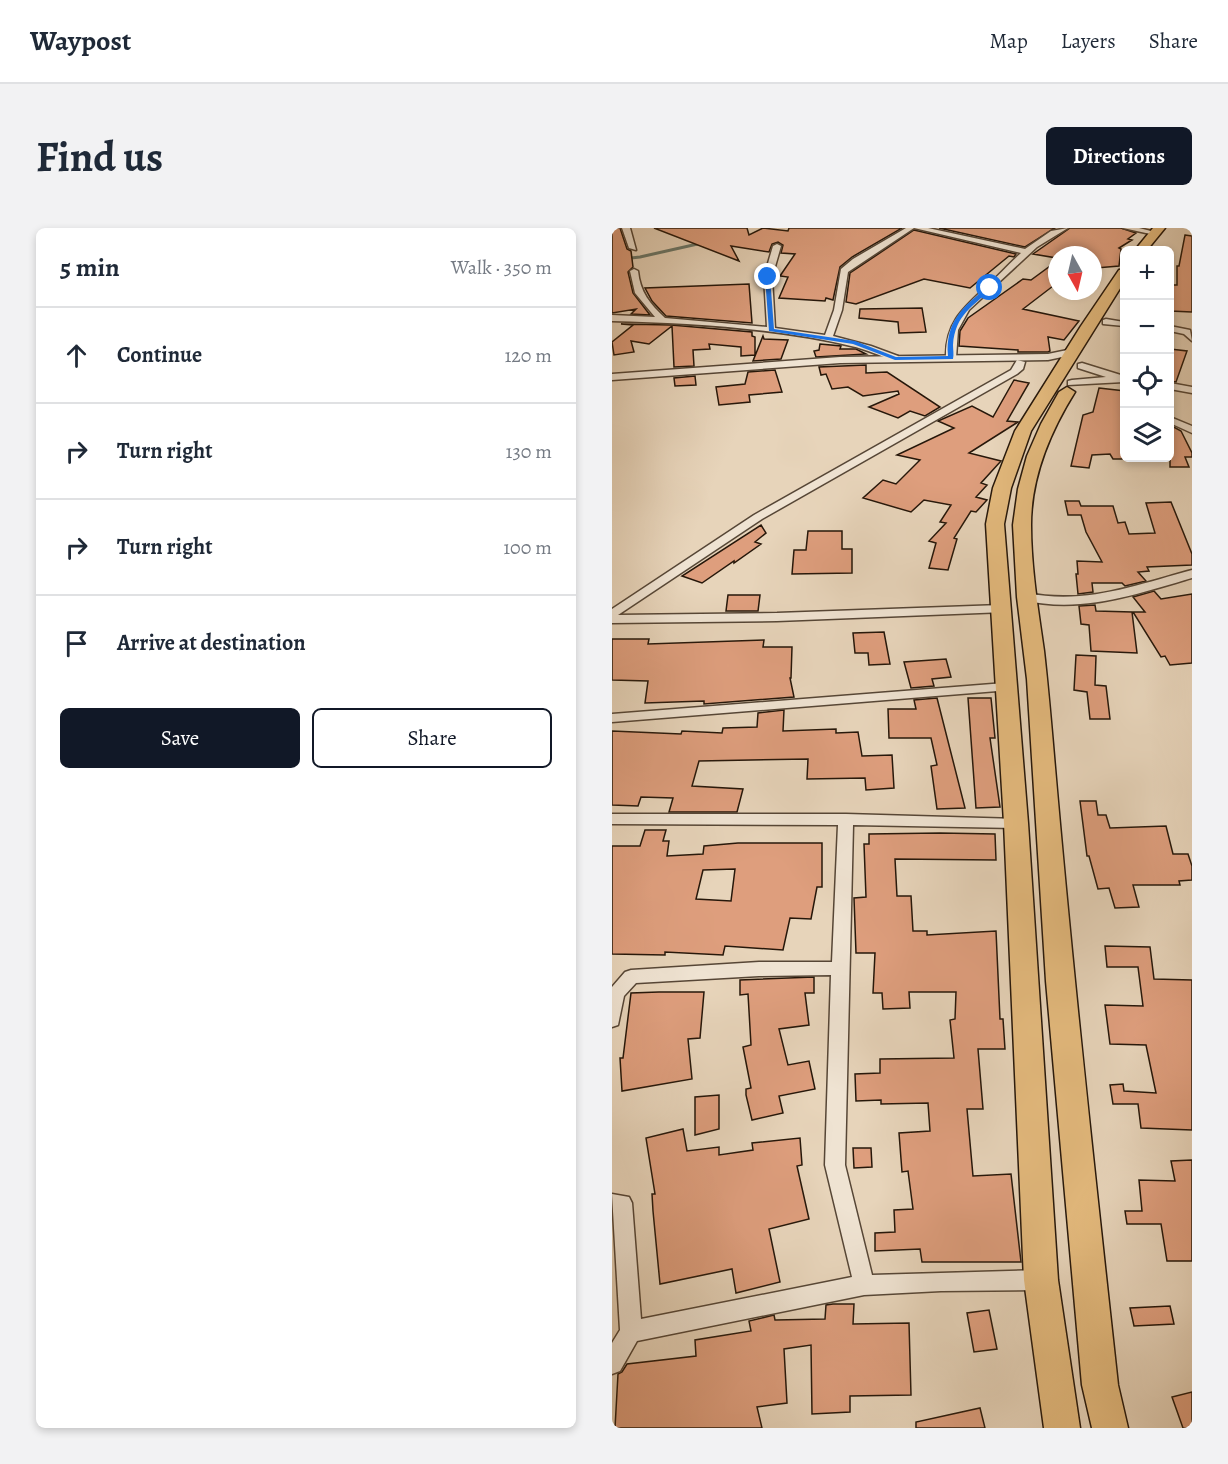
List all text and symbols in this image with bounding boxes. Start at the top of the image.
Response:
text: Waypost [30,22,131,60]
text: Map [989,27,1028,55]
text: Layers [1061,27,1116,55]
text: Share [1149,27,1198,55]
button: Directions [1046,127,1192,185]
text: Find us [36,128,163,185]
north arrow [1048,246,1102,300]
map controls [1120,246,1174,462]
button: + [1120,246,1174,300]
text: 5 min [60,250,120,285]
text: Walk · 350 m [451,254,552,281]
route end [754,263,780,289]
route start [976,274,1002,300]
button: − [1120,300,1174,354]
icon: ahead [60,339,93,372]
text: Continue [117,340,202,370]
text: 120 m [504,342,552,369]
button: locate [1120,354,1174,408]
button: layers [1120,408,1174,462]
icon: right [60,435,93,468]
text: Turn right [117,436,213,466]
text: 130 m [506,438,552,465]
icon: right [60,531,93,564]
text: Turn right [117,532,213,562]
text: 100 m [503,534,552,561]
icon: arrive [60,627,93,660]
text: Arrive at destination [117,628,306,658]
button: Save [60,708,300,768]
button: Share [312,708,552,768]

